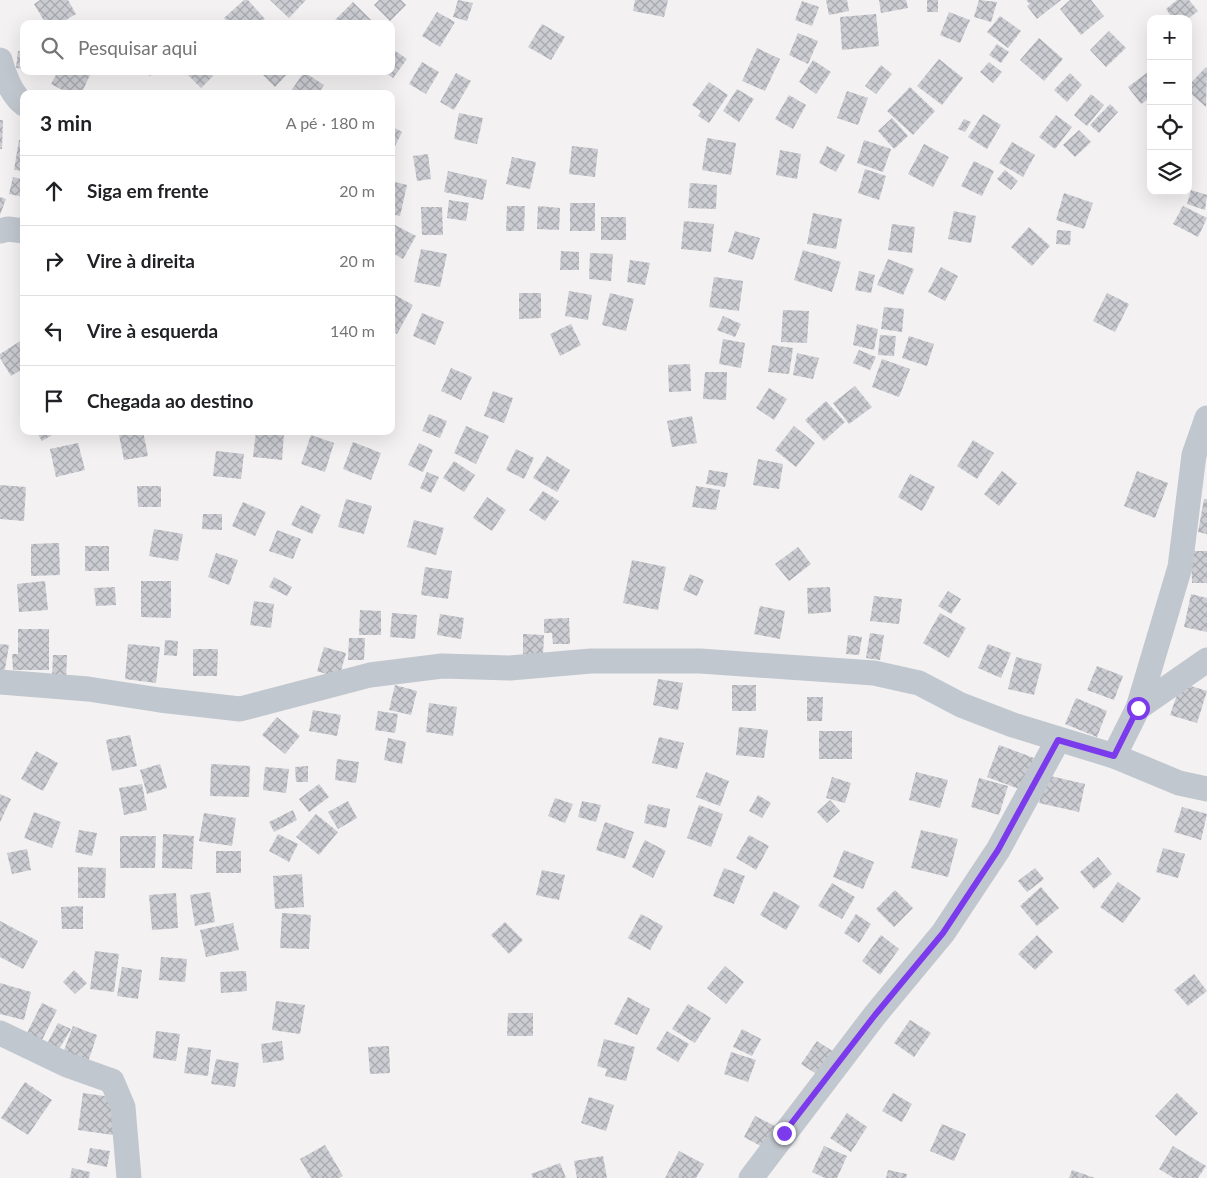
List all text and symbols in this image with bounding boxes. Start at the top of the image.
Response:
map controls [1147,15,1192,195]
button: + [1147,15,1192,60]
search box [20,20,395,75]
icon: search [38,34,66,62]
text: Pesquisar aqui [78,36,197,59]
button: − [1147,60,1192,105]
button: locate [1147,105,1192,150]
text: 3 min [40,110,92,135]
text: A pé · 180 m [286,113,375,132]
button: layers [1147,150,1192,195]
icon: ahead [40,177,68,205]
text: Siga em frente [87,179,209,202]
text: 20 m [339,181,375,200]
icon: right [40,247,68,275]
text: Vire à direita [87,249,195,272]
text: 20 m [339,251,375,270]
icon: left [40,317,68,345]
text: Vire à esquerda [87,319,218,342]
text: 140 m [330,321,375,340]
icon: arrive [40,387,68,415]
text: Chegada ao destino [87,389,253,412]
route start [1127,697,1150,720]
route end [773,1122,796,1145]

